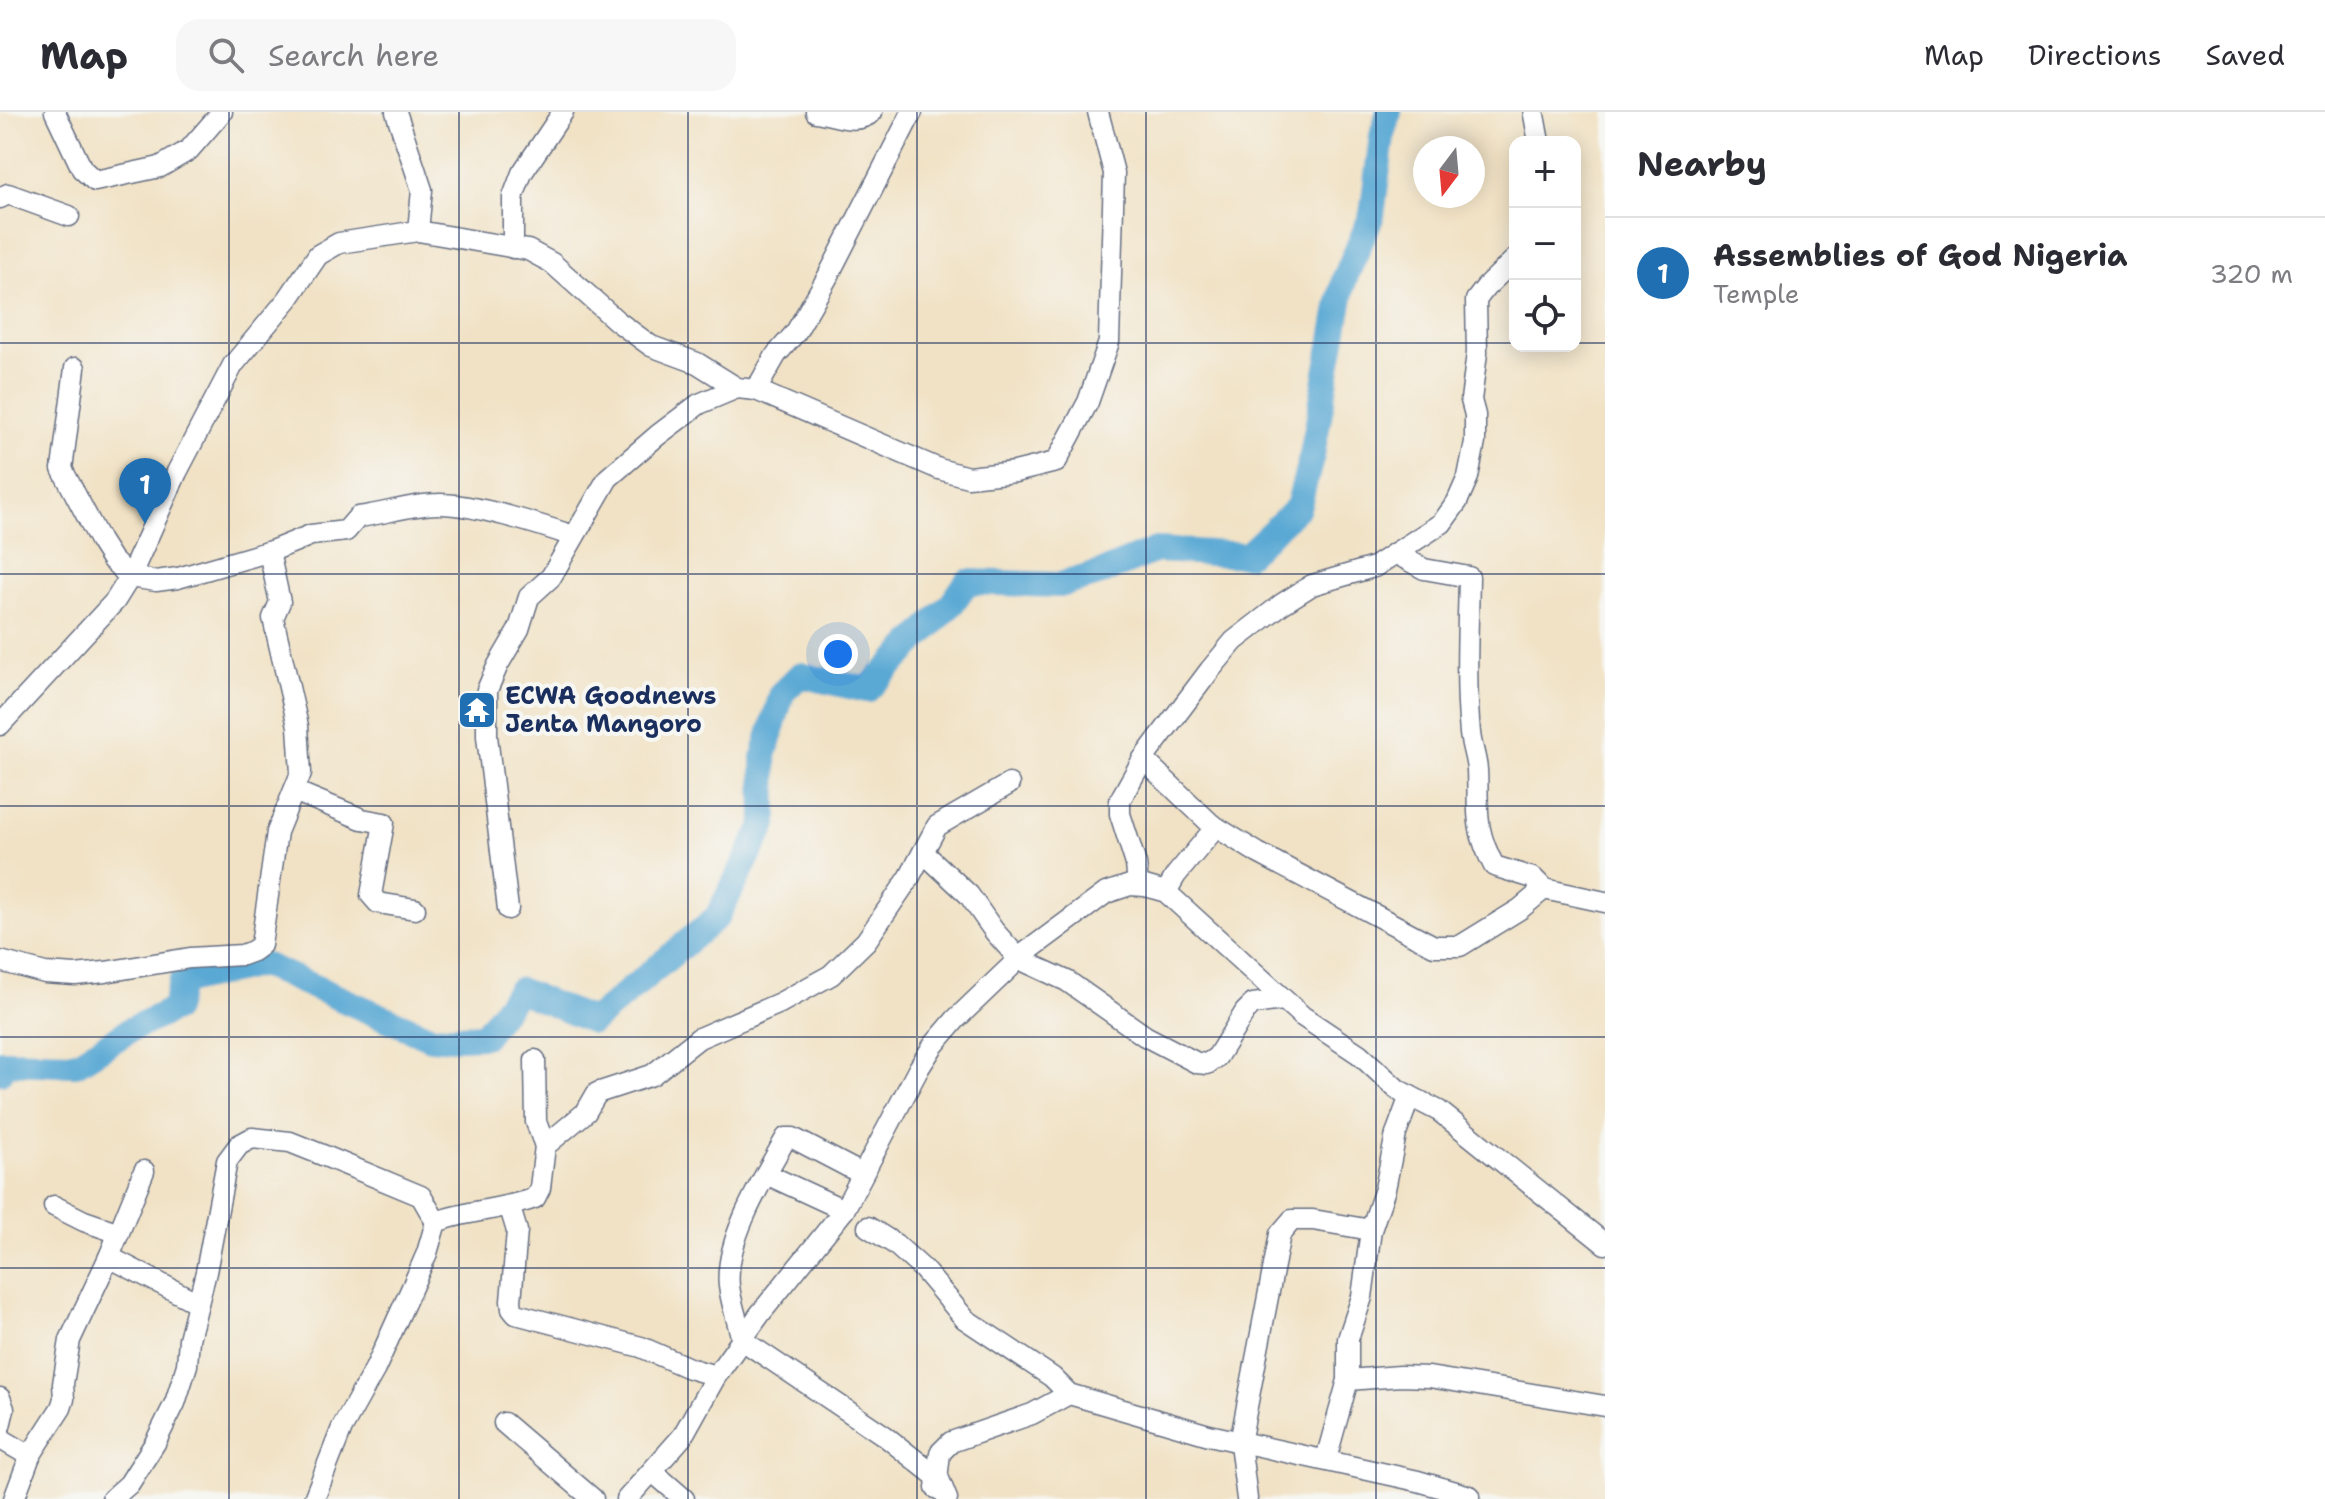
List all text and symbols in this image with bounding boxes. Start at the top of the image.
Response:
search box [176,19,736,91]
text: Map [40,30,128,81]
icon: search [204,33,248,77]
text: Search here [268,35,439,76]
text: Map [1924,36,1984,74]
text: Directions [2028,36,2162,74]
text: Saved [2206,36,2285,74]
north arrow [1413,136,1485,208]
map controls [1509,136,1581,352]
button: + [1509,136,1581,208]
text: Nearby [1637,141,1767,187]
button: − [1509,208,1581,280]
text: Assemblies of God Nigeria [1713,235,2128,276]
text: 1 [1657,256,1669,291]
text: 320 m [2210,256,2293,291]
text: Temple [1713,276,1800,311]
button: locate [1509,280,1581,352]
pin: 1 [119,458,171,524]
your location [818,634,858,674]
place label: ECWA Goodnews Jenta Mangoro [505,680,716,740]
temple icon: ECWA Goodnews Jenta Mangoro [456,689,498,731]

